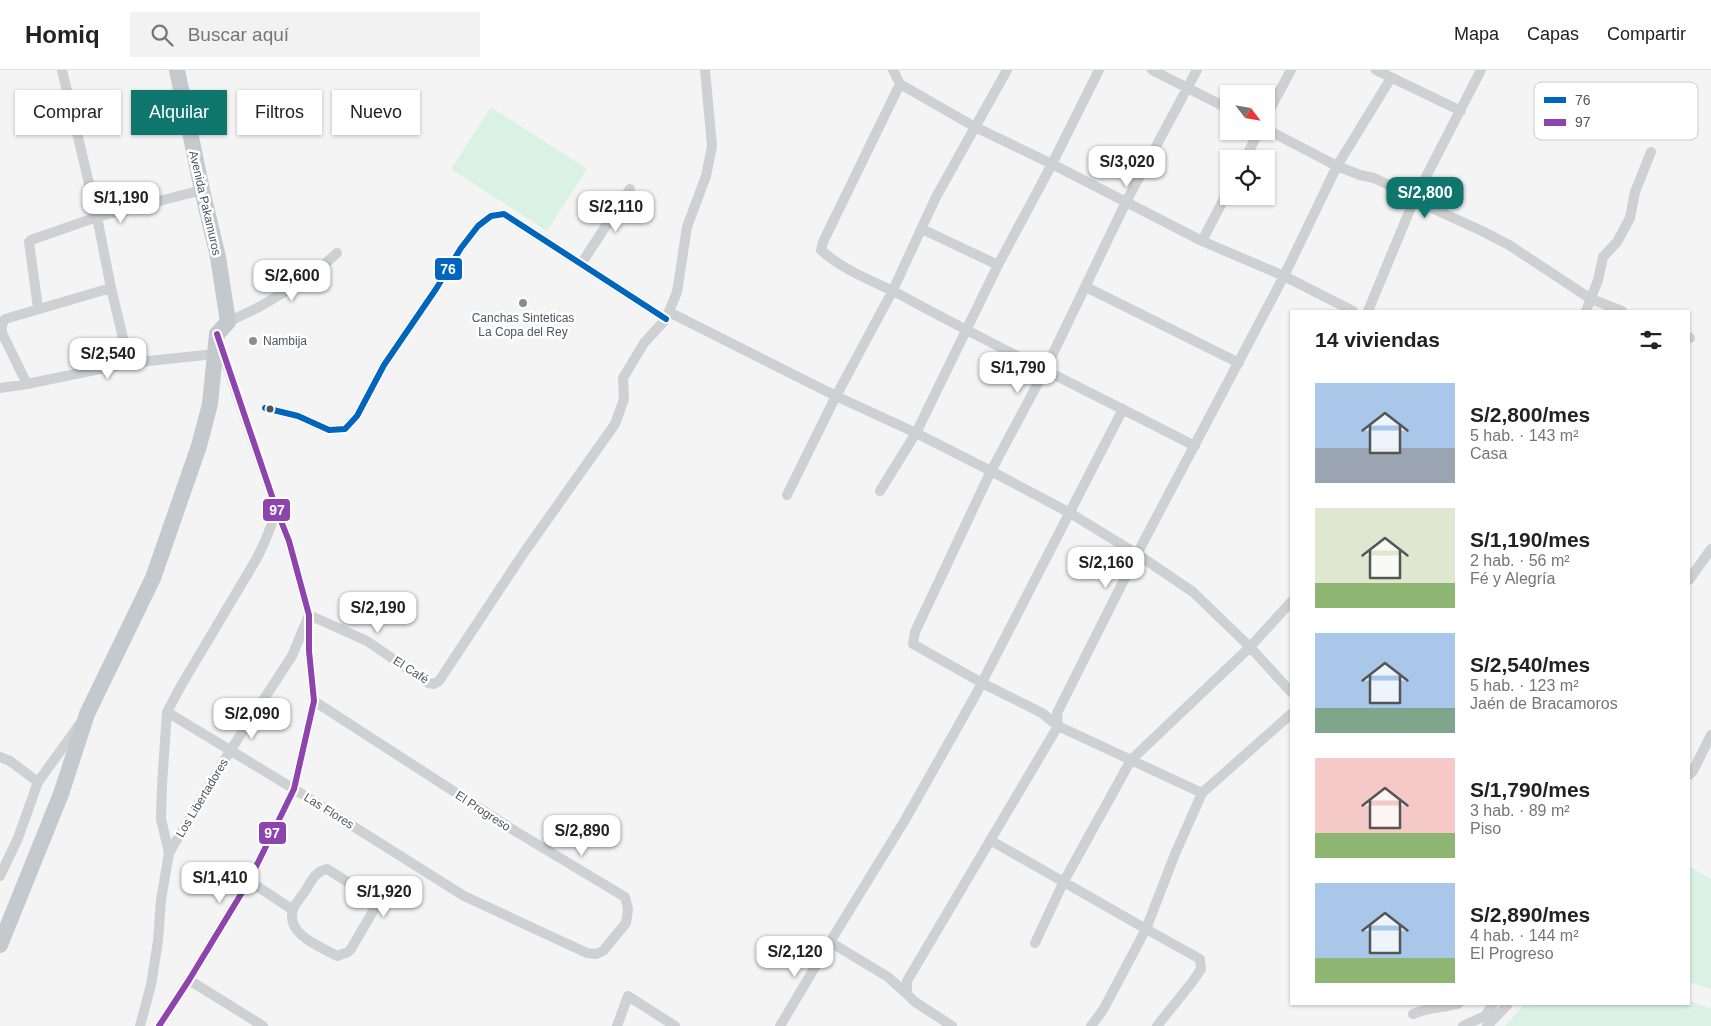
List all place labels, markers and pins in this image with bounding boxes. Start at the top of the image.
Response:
pin: S/3,020 [1081,146,1173,188]
pin: S/2,800 [1379,176,1471,219]
pin: S/1,190 [75,182,167,224]
pin: S/2,110 [570,190,662,233]
pin: S/2,600 [246,260,338,302]
marker: Canchas Sinteticas La Copa del Rey [517,297,529,309]
place label: Canchas Sinteticas La Copa del Rey [472,311,574,339]
place label: Nambija [263,334,307,348]
marker: Nambija [247,335,259,347]
pin: S/2,540 [62,338,154,380]
pin: S/1,790 [972,352,1064,394]
unlabelled marker [265,404,275,414]
pin: S/2,160 [1060,546,1152,589]
pin: S/2,190 [332,592,424,634]
pin: S/2,090 [206,698,298,740]
pin: S/2,890 [536,814,628,857]
pin: S/1,410 [174,862,266,904]
pin: S/1,920 [338,876,430,918]
pin: S/2,120 [749,936,841,978]

